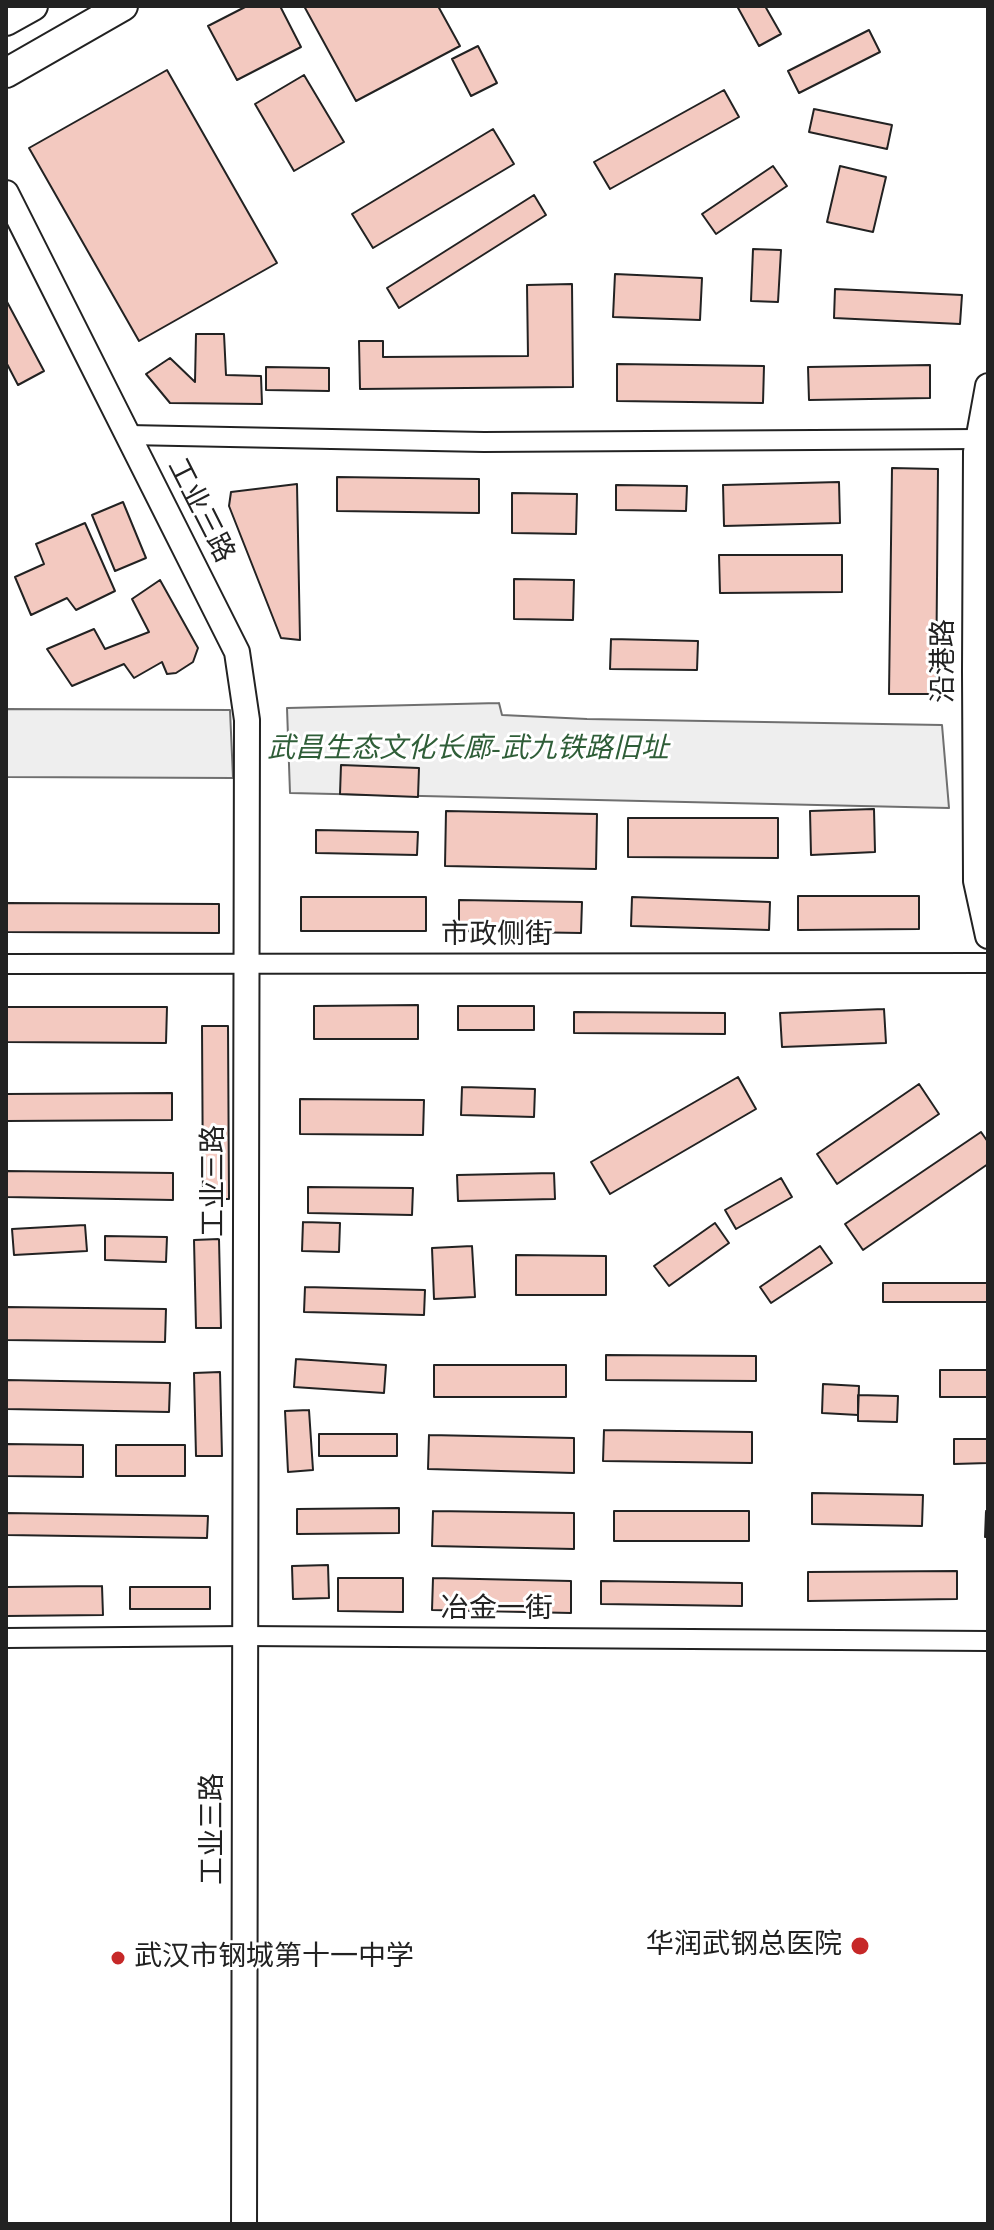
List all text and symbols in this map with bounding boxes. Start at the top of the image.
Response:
street label: 工业三路 [160,453,240,569]
street label: 沿港路 [928,619,962,703]
park label: 武昌生态文化长廊-武九铁路旧址 [267,733,669,767]
street label: 市政侧街 [441,919,553,953]
street label: 工业三路 [198,1125,232,1237]
street label: 冶金一街 [441,1593,553,1627]
street label: 工业三路 [197,1773,231,1885]
place label: 华润武钢总医院 [646,1929,842,1963]
marker: 华润武钢总医院 [849,1935,871,1957]
place label: 武汉市钢城第十一中学 [134,1941,414,1975]
marker: 武汉市钢城第十一中学 [109,1949,127,1967]

